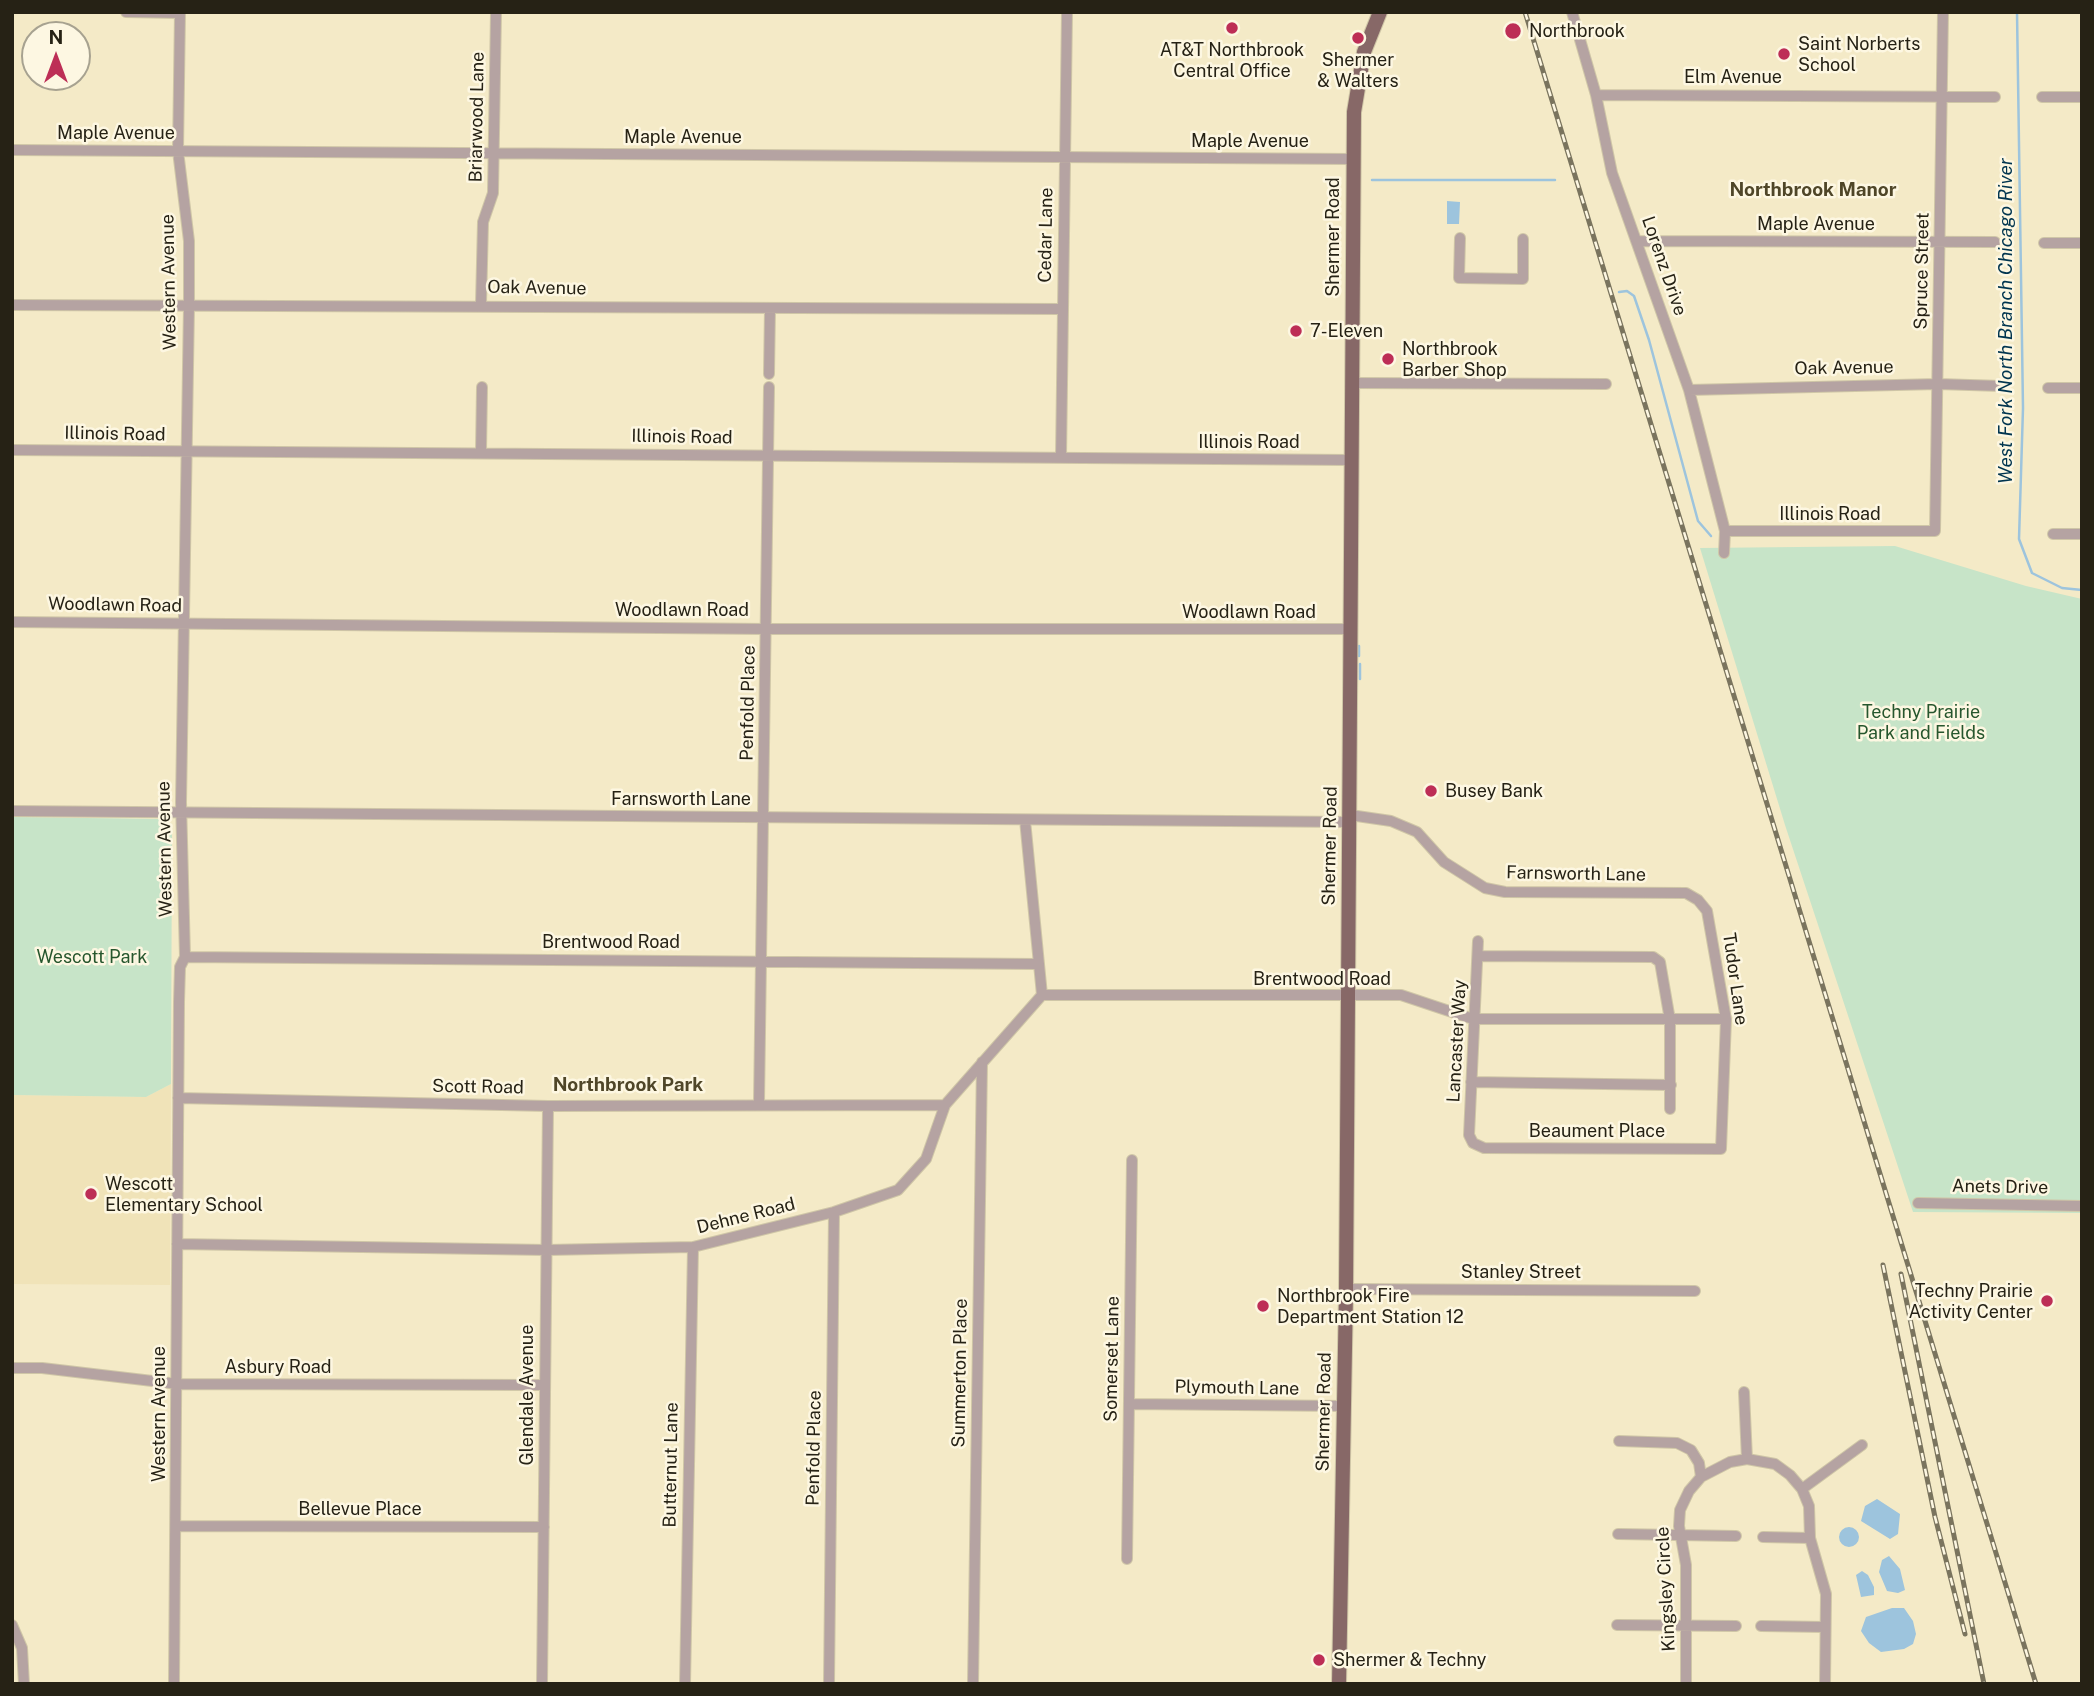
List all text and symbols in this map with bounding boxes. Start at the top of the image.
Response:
marker: AT&T Northbrook Central Office [1224,20,1240,36]
place label: Northbrook [1529,20,1625,42]
north arrow [21,21,91,91]
marker: Northbrook [1503,21,1523,41]
text: N [49,26,63,48]
marker: Shermer & Walters [1350,30,1366,46]
place label: Saint Norberts School [1798,33,1920,76]
place label: AT&T Northbrook Central Office [1160,39,1304,82]
marker: Saint Norberts School [1776,46,1792,62]
place label: Shermer & Walters [1317,49,1399,92]
street label: Briarwood Lane [465,51,489,183]
street label: Elm Avenue [1684,66,1782,88]
street label: Maple Avenue [57,122,175,144]
street label: Maple Avenue [624,126,742,148]
street label: Maple Avenue [1191,130,1309,152]
water label: West Fork North Branch Chicago River [1995,158,2017,484]
street label: Shermer Road [1322,177,1344,297]
district label: Northbrook Manor [1729,179,1897,201]
street label: Cedar Lane [1034,187,1058,283]
street label: Spruce Street [1910,212,1934,330]
street label: Lorenz Drive [1637,213,1691,319]
street label: Maple Avenue [1757,213,1875,235]
street label: Western Avenue [157,214,181,350]
street label: Oak Avenue [487,276,587,300]
place label: 7-Eleven [1310,320,1383,342]
marker: 7-Eleven [1288,323,1304,339]
place label: Northbrook Barber Shop [1402,338,1507,380]
marker: Northbrook Barber Shop [1380,351,1396,367]
street label: Oak Avenue [1794,356,1894,380]
street label: Illinois Road [64,422,166,446]
street label: Illinois Road [631,425,733,449]
street label: Illinois Road [1198,431,1300,453]
street label: Illinois Road [1779,503,1881,525]
street label: Woodlawn Road [48,593,182,617]
street label: Woodlawn Road [615,599,749,621]
street label: Woodlawn Road [1182,601,1316,623]
street label: Penfold Place [736,645,760,761]
park label: Techny Prairie Park and Fields [1857,701,1985,744]
place label: Busey Bank [1445,780,1543,802]
street label: Western Avenue [153,781,177,917]
marker: Busey Bank [1423,783,1439,799]
street label: Shermer Road [1318,786,1342,906]
street label: Farnsworth Lane [611,788,751,810]
street label: Farnsworth Lane [1506,862,1646,886]
street label: Brentwood Road [542,931,680,953]
street label: Tudor Lane [1718,931,1752,1027]
park label: Wescott Park [37,946,147,968]
street label: Brentwood Road [1253,968,1391,990]
street label: Lancaster Way [1443,979,1471,1103]
district label: Northbrook Park [553,1074,703,1096]
street label: Scott Road [432,1075,524,1099]
street label: Beaument Place [1529,1120,1665,1142]
place label: Wescott Elementary School [105,1173,263,1216]
street label: Anets Drive [1952,1175,2048,1199]
marker: Wescott Elementary School [83,1186,99,1202]
street label: Dehne Road [695,1193,797,1239]
street label: Stanley Street [1461,1261,1581,1283]
place label: Techny Prairie Activity Center [1909,1280,2033,1322]
place label: Northbrook Fire Department Station 12 [1277,1285,1464,1328]
marker: Techny Prairie Activity Center [2039,1293,2055,1309]
street label: Somerset Lane [1100,1296,1124,1422]
street label: Summerton Place [948,1298,972,1448]
marker: Northbrook Fire Department Station 12 [1255,1298,1271,1314]
street label: Glendale Avenue [516,1325,538,1465]
street label: Western Avenue [148,1346,170,1482]
street label: Shermer Road [1312,1352,1336,1472]
street label: Asbury Road [225,1356,331,1378]
street label: Plymouth Lane [1174,1376,1300,1400]
street label: Penfold Place [802,1390,826,1506]
street label: Butternut Lane [659,1402,683,1528]
street label: Bellevue Place [298,1498,422,1520]
street label: Kingsley Circle [1652,1526,1680,1652]
place label: Shermer & Techny [1333,1649,1486,1671]
marker: Shermer & Techny [1311,1652,1327,1668]

